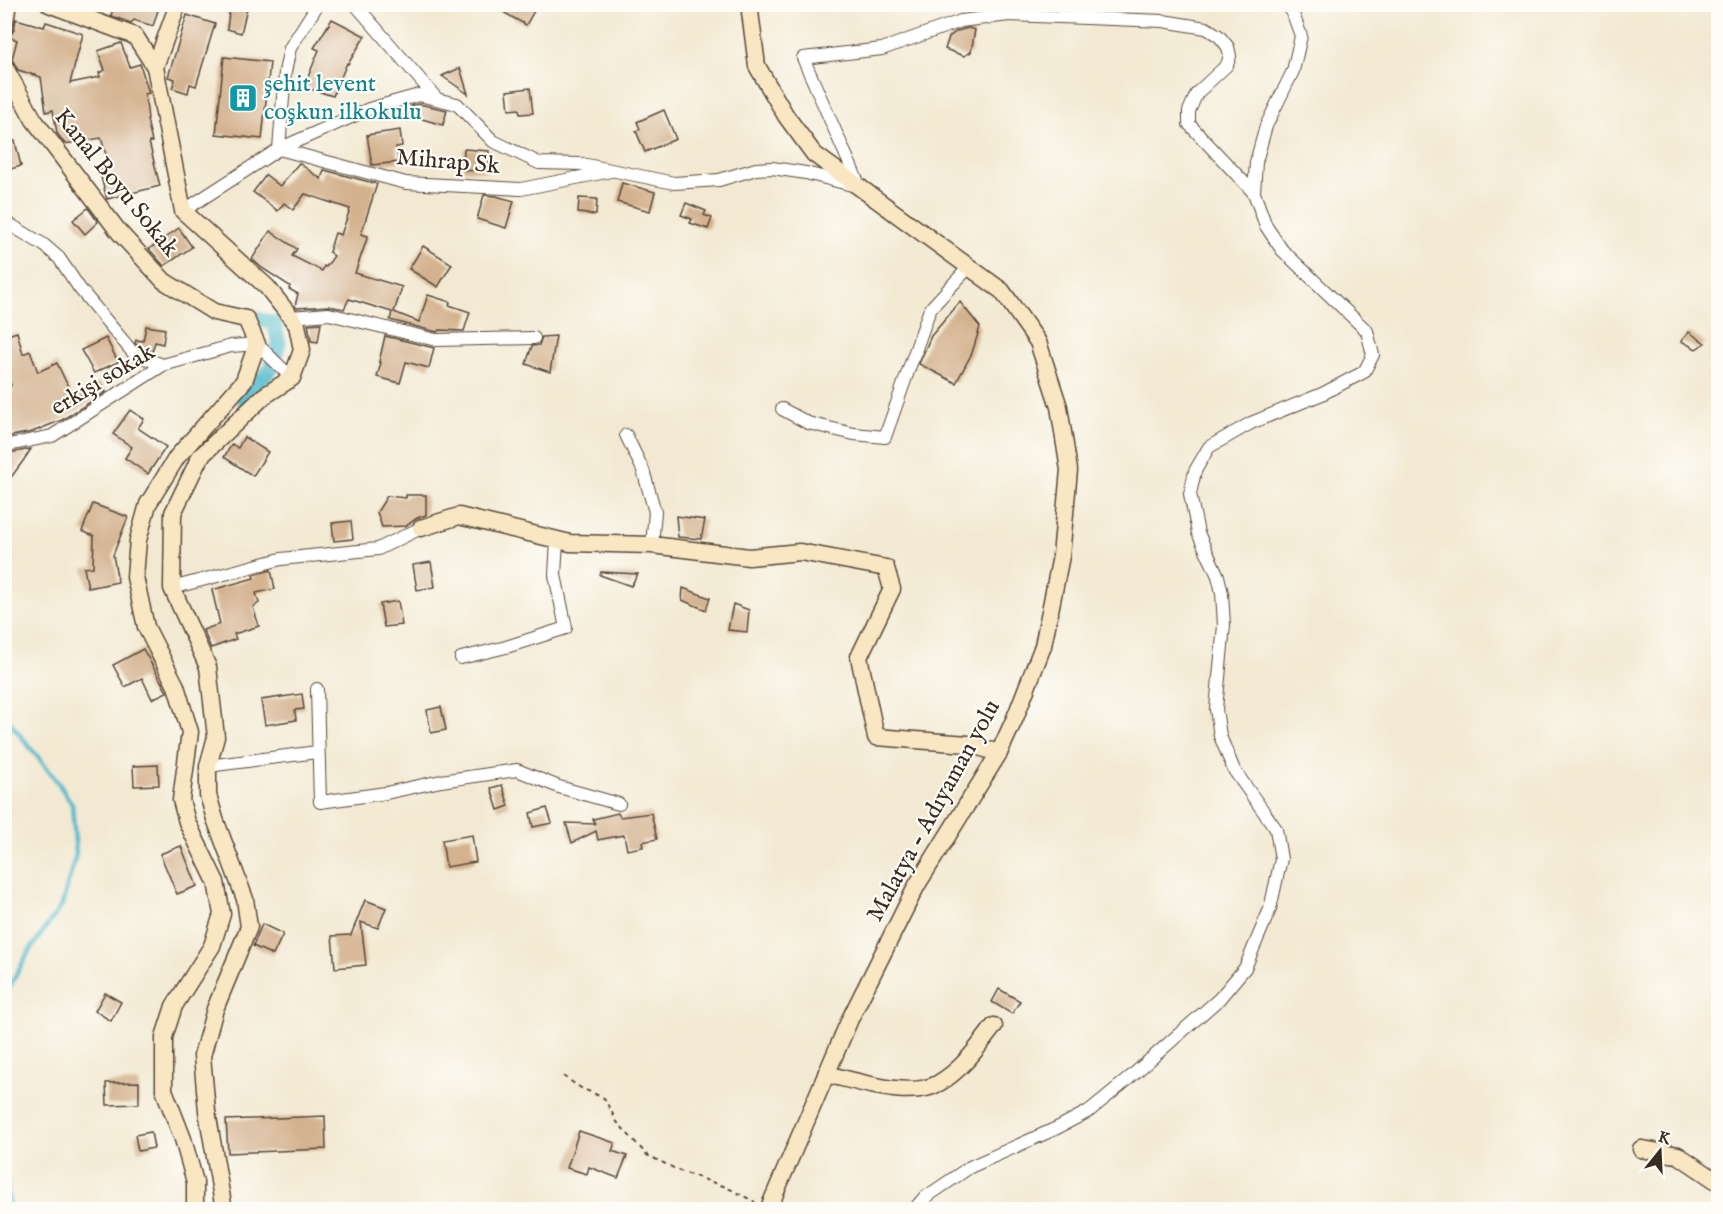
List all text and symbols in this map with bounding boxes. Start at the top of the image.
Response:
place label: şehit levent coşkun ilkokulu [263,69,422,128]
building icon: şehit levent coşkun ilkokulu [227,82,259,114]
street label: Kanal Boyu Sokak [47,103,185,264]
street label: Mihrap Sk [395,142,501,182]
street label: erkişi sokak [45,337,161,423]
street label: Malatya - Adıyaman yolu [860,695,1008,927]
north arrow [1630,1121,1690,1181]
text: K [1655,1127,1674,1150]

